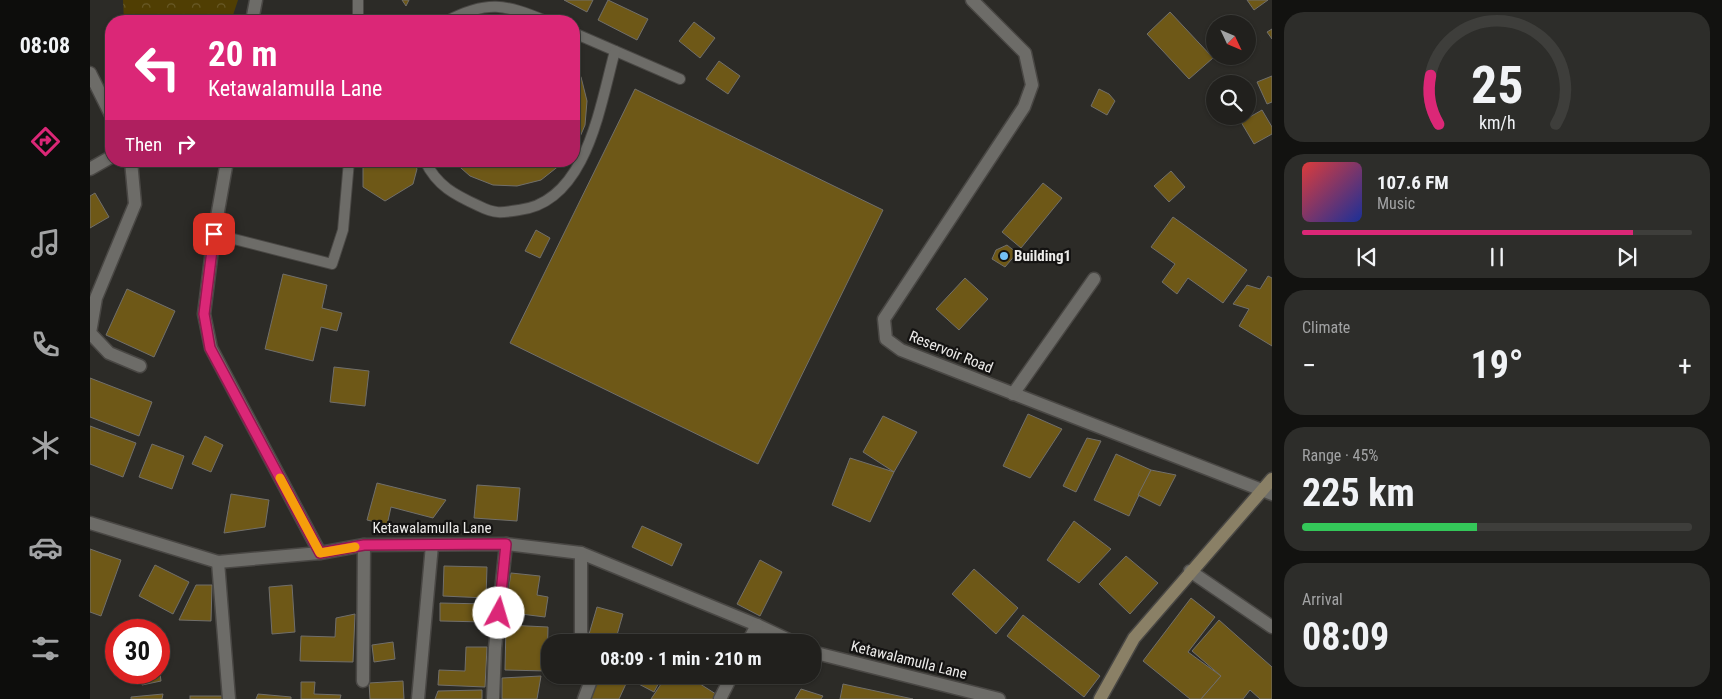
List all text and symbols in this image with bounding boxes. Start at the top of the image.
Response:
north arrow [1206,15,1256,65]
map controls [1206,15,1256,125]
text: 08:08 [20,33,70,58]
text: 20 m [208,34,277,75]
icon: left [125,35,190,100]
text: 25 [1471,55,1523,116]
button: search [1206,75,1256,125]
text: Ketawalamulla Lane [208,76,382,101]
text: km/h [1479,112,1515,133]
icon: directions [28,124,63,159]
icon: right [172,130,200,158]
text: Then [125,133,162,156]
text: 107.6 FM [1377,171,1449,194]
text: Music [1377,194,1415,213]
pin [193,213,235,255]
icon: arrive [200,220,228,248]
icon: music [28,226,63,261]
icon: previous [1353,243,1381,271]
icon: pause [1483,243,1511,271]
icon: next [1613,243,1641,271]
place label: Building1 [1014,247,1071,265]
marker: Building1 [998,250,1010,262]
text: Climate [1302,318,1350,337]
icon: phone [28,327,63,362]
street label: Reservoir Road [906,327,996,377]
text: 19° [1470,343,1524,387]
text: − [1302,349,1316,382]
text: + [1678,349,1692,382]
icon: climate [28,428,63,463]
text: Range · 45% [1302,446,1378,465]
text: 225 km [1302,471,1415,515]
street label: Ketawalamulla Lane [373,519,491,537]
icon: car [28,530,63,565]
position arrow [472,586,524,638]
text: Arrival [1302,590,1343,609]
text: 08:09 [1302,615,1389,659]
speed limit sign: 30 [105,619,170,684]
icon: filters [28,631,63,666]
street label: Ketawalamulla Lane [849,637,969,683]
text: 08:09 · 1 min · 210 m [600,647,762,670]

